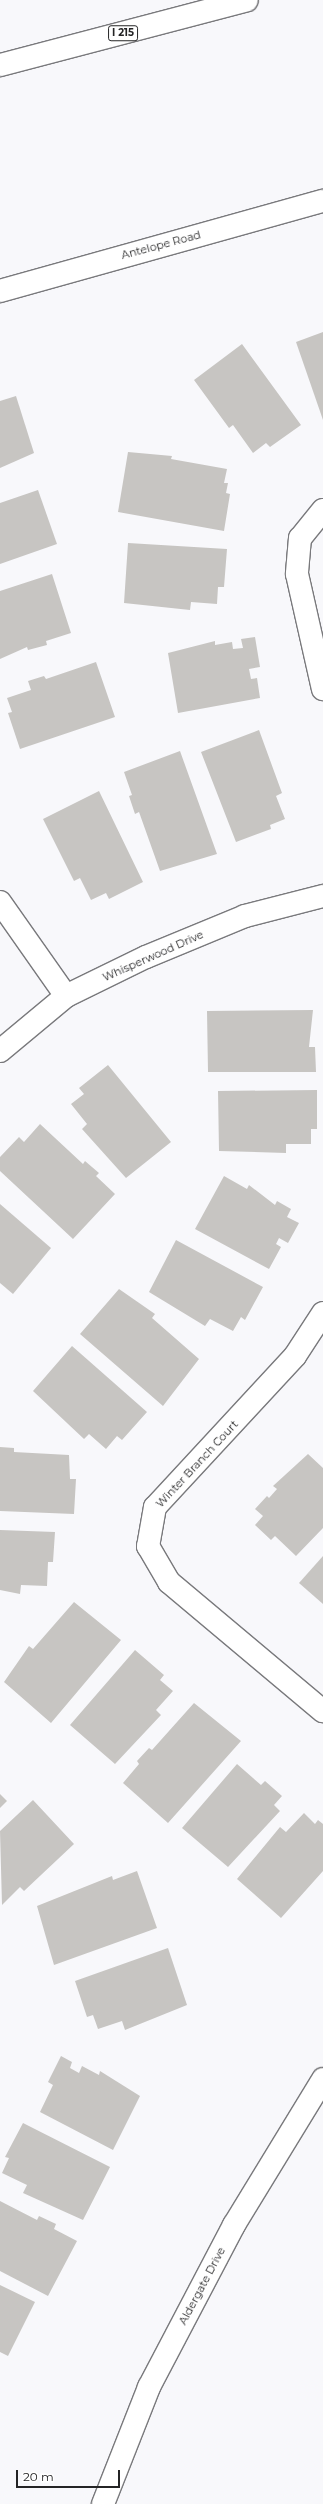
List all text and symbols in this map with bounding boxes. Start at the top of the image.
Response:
road number: I 215 [108,25,138,41]
street label: Antelope Road [120,228,202,262]
street label: Whisperwood Drive [101,928,205,984]
street label: Winter Branch Court [153,1418,241,1510]
street label: Aldergate Drive [176,2245,228,2327]
scale bar [18,2462,122,2488]
text: 20 m [23,2469,54,2484]

